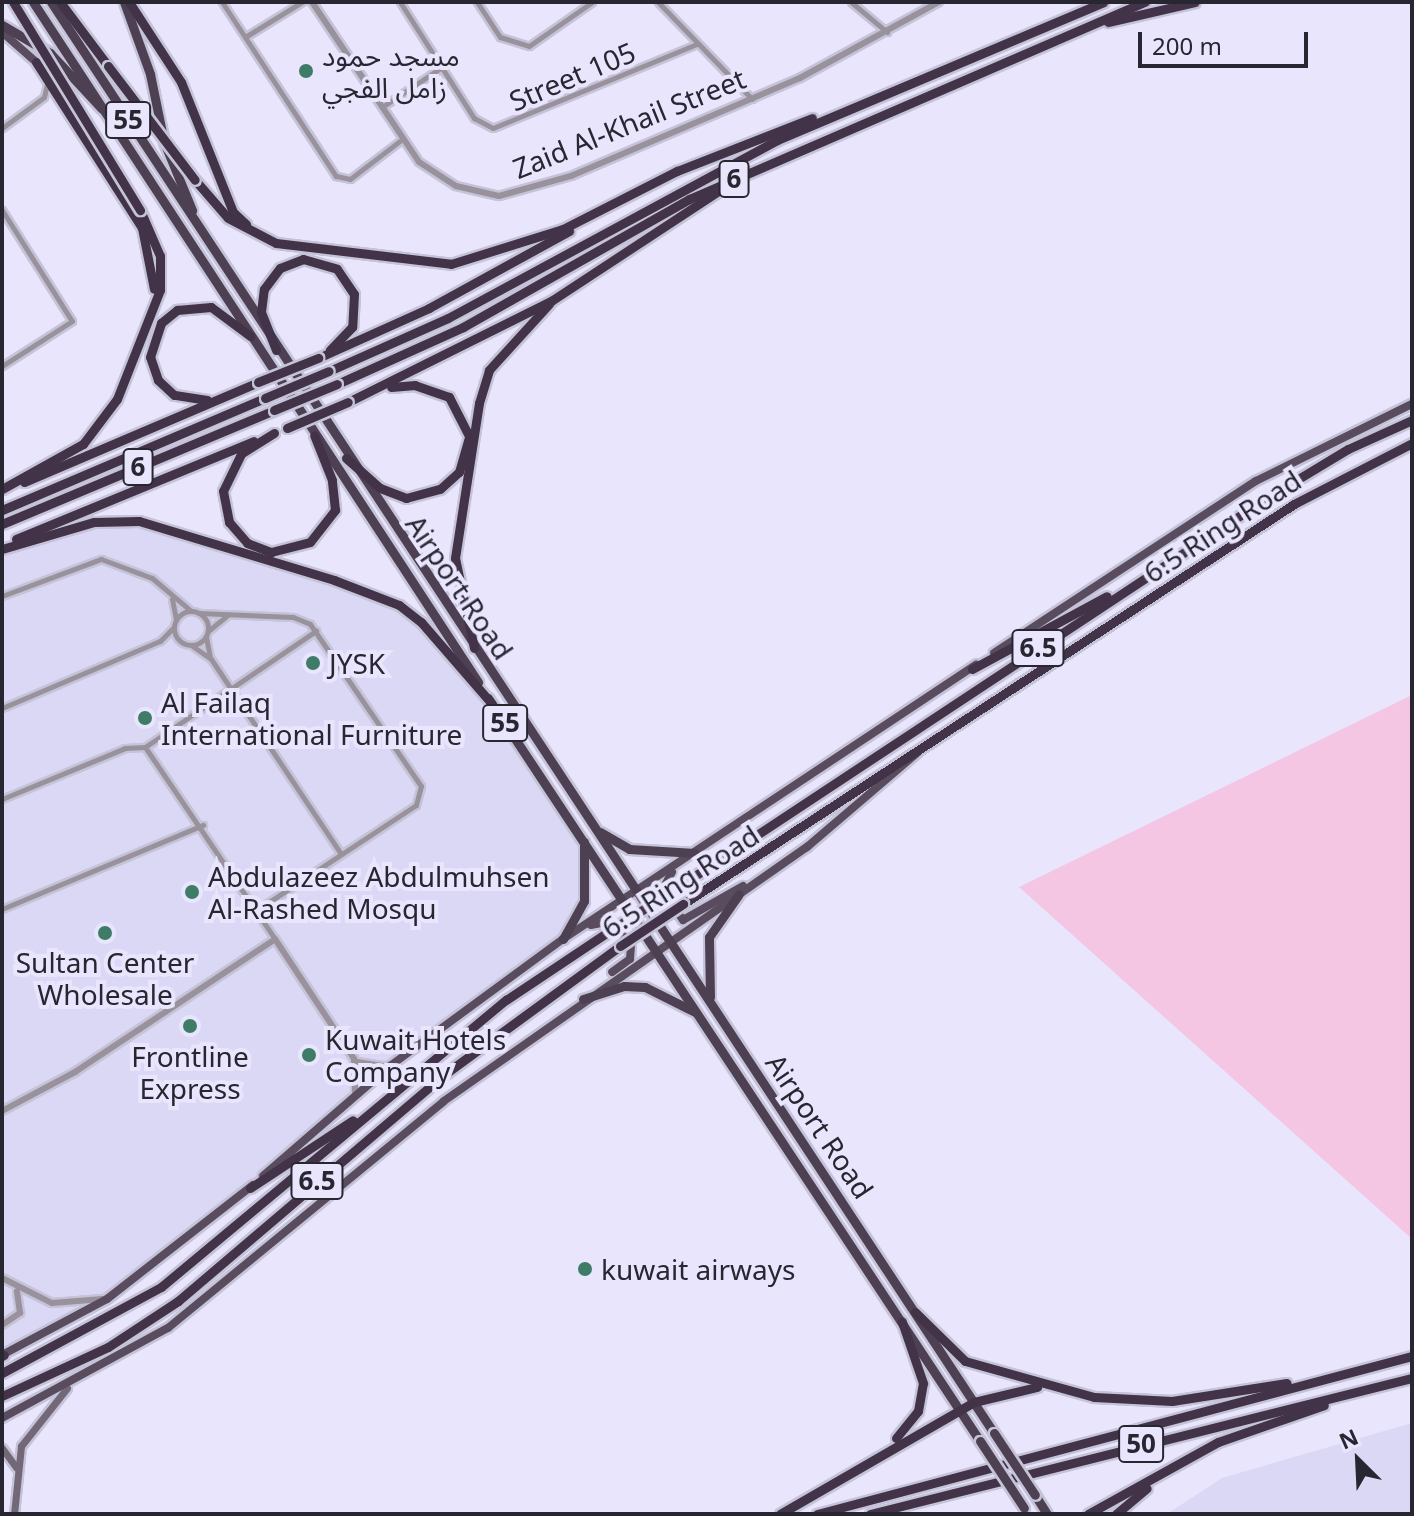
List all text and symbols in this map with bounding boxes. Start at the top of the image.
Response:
scale bar [1142,16,1312,66]
text: 200 m [1152,29,1222,62]
street label: Street 105 [504,34,640,118]
place label: مسجد حمود زامل الفجي [322,38,460,104]
street label: Zaid Al-Khail Street [508,61,750,185]
marker: مسجد حمود زامل الفجي [297,62,315,80]
road number: 55 [104,98,152,142]
road number: 6 [718,157,750,201]
road number: 6 [122,445,154,489]
street label: 6.5 Ring Road [1137,463,1307,589]
street label: Airport Road [399,508,521,666]
road number: 6.5 [1010,626,1066,670]
place label: JYSK [329,646,385,680]
marker: JYSK [304,654,322,672]
place label: Al Failaq International Furniture [161,685,462,751]
road number: 55 [481,701,529,745]
marker: Al Failaq International Furniture [136,709,154,727]
street label: 6.5 Ring Road [595,818,765,944]
place label: Abdulazeez Abdulmuhsen Al-Rashed Mosqu [208,859,550,925]
marker: Abdulazeez Abdulmuhsen Al-Rashed Mosqu [183,883,201,901]
marker: Sultan Center Wholesale [96,924,114,942]
place label: Sultan Center Wholesale [16,945,194,1011]
marker: Frontline Express [181,1017,199,1035]
place label: Kuwait Hotels Company [325,1022,506,1088]
place label: Frontline Express [131,1039,249,1105]
marker: Kuwait Hotels Company [300,1046,318,1064]
street label: Airport Road [759,1047,881,1205]
road number: 6.5 [289,1159,345,1203]
place label: kuwait airways [601,1252,795,1286]
marker: kuwait airways [576,1260,594,1278]
north arrow [1318,1420,1398,1500]
text: N [1334,1421,1363,1455]
road number: 50 [1117,1422,1165,1466]

